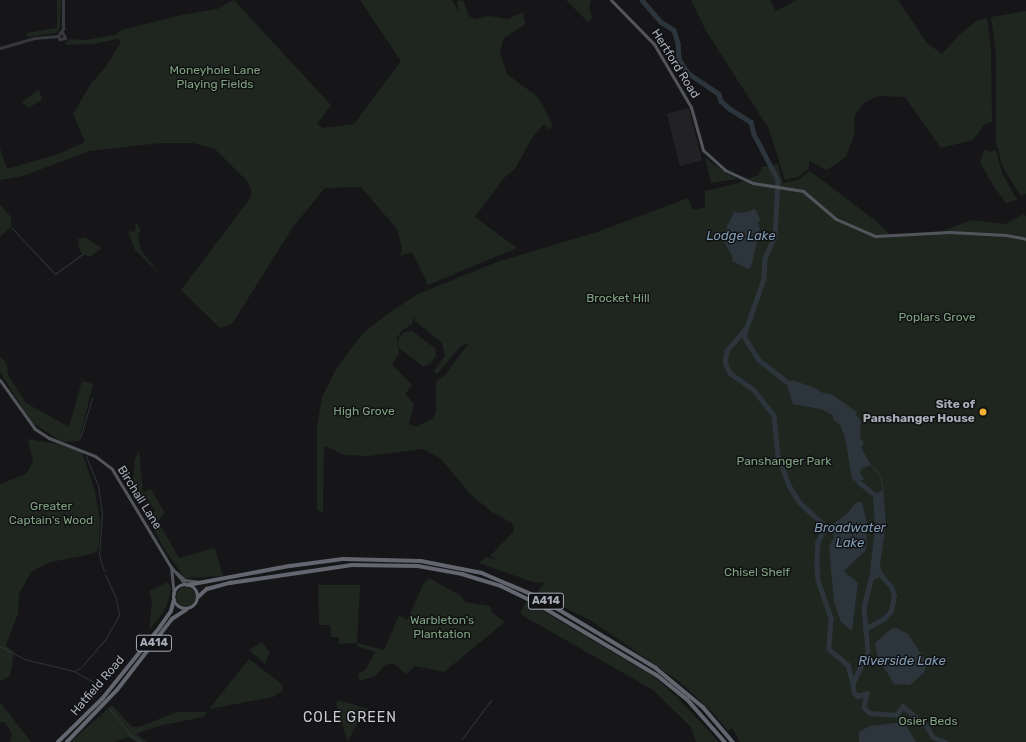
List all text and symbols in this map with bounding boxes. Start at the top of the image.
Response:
street label: Hertford Road [648,27,702,101]
park label: Moneyhole Lane Playing Fields [170,64,260,92]
water label: Lodge Lake [707,228,775,244]
park label: Brocket Hill [586,292,650,306]
park label: Poplars Grove [898,311,976,325]
place label: Site of Panshanger House [863,398,975,426]
park label: High Grove [333,405,395,419]
marker: Site of Panshanger House [978,407,988,417]
park label: Panshanger Park [736,455,832,469]
street label: Birchall Lane [114,464,164,532]
park label: Greater Captain's Wood [9,500,93,528]
water label: Broadwater Lake [814,521,886,552]
park label: Chisel Shelf [724,566,790,580]
road number: A414 [527,592,565,610]
park label: Warbleton's Plantation [410,614,474,642]
road number: A414 [135,634,173,652]
street label: Hatfield Road [68,653,128,719]
water label: Riverside Lake [858,653,946,669]
district label: COLE GREEN [303,710,397,726]
park label: Osier Beds [898,715,958,729]

